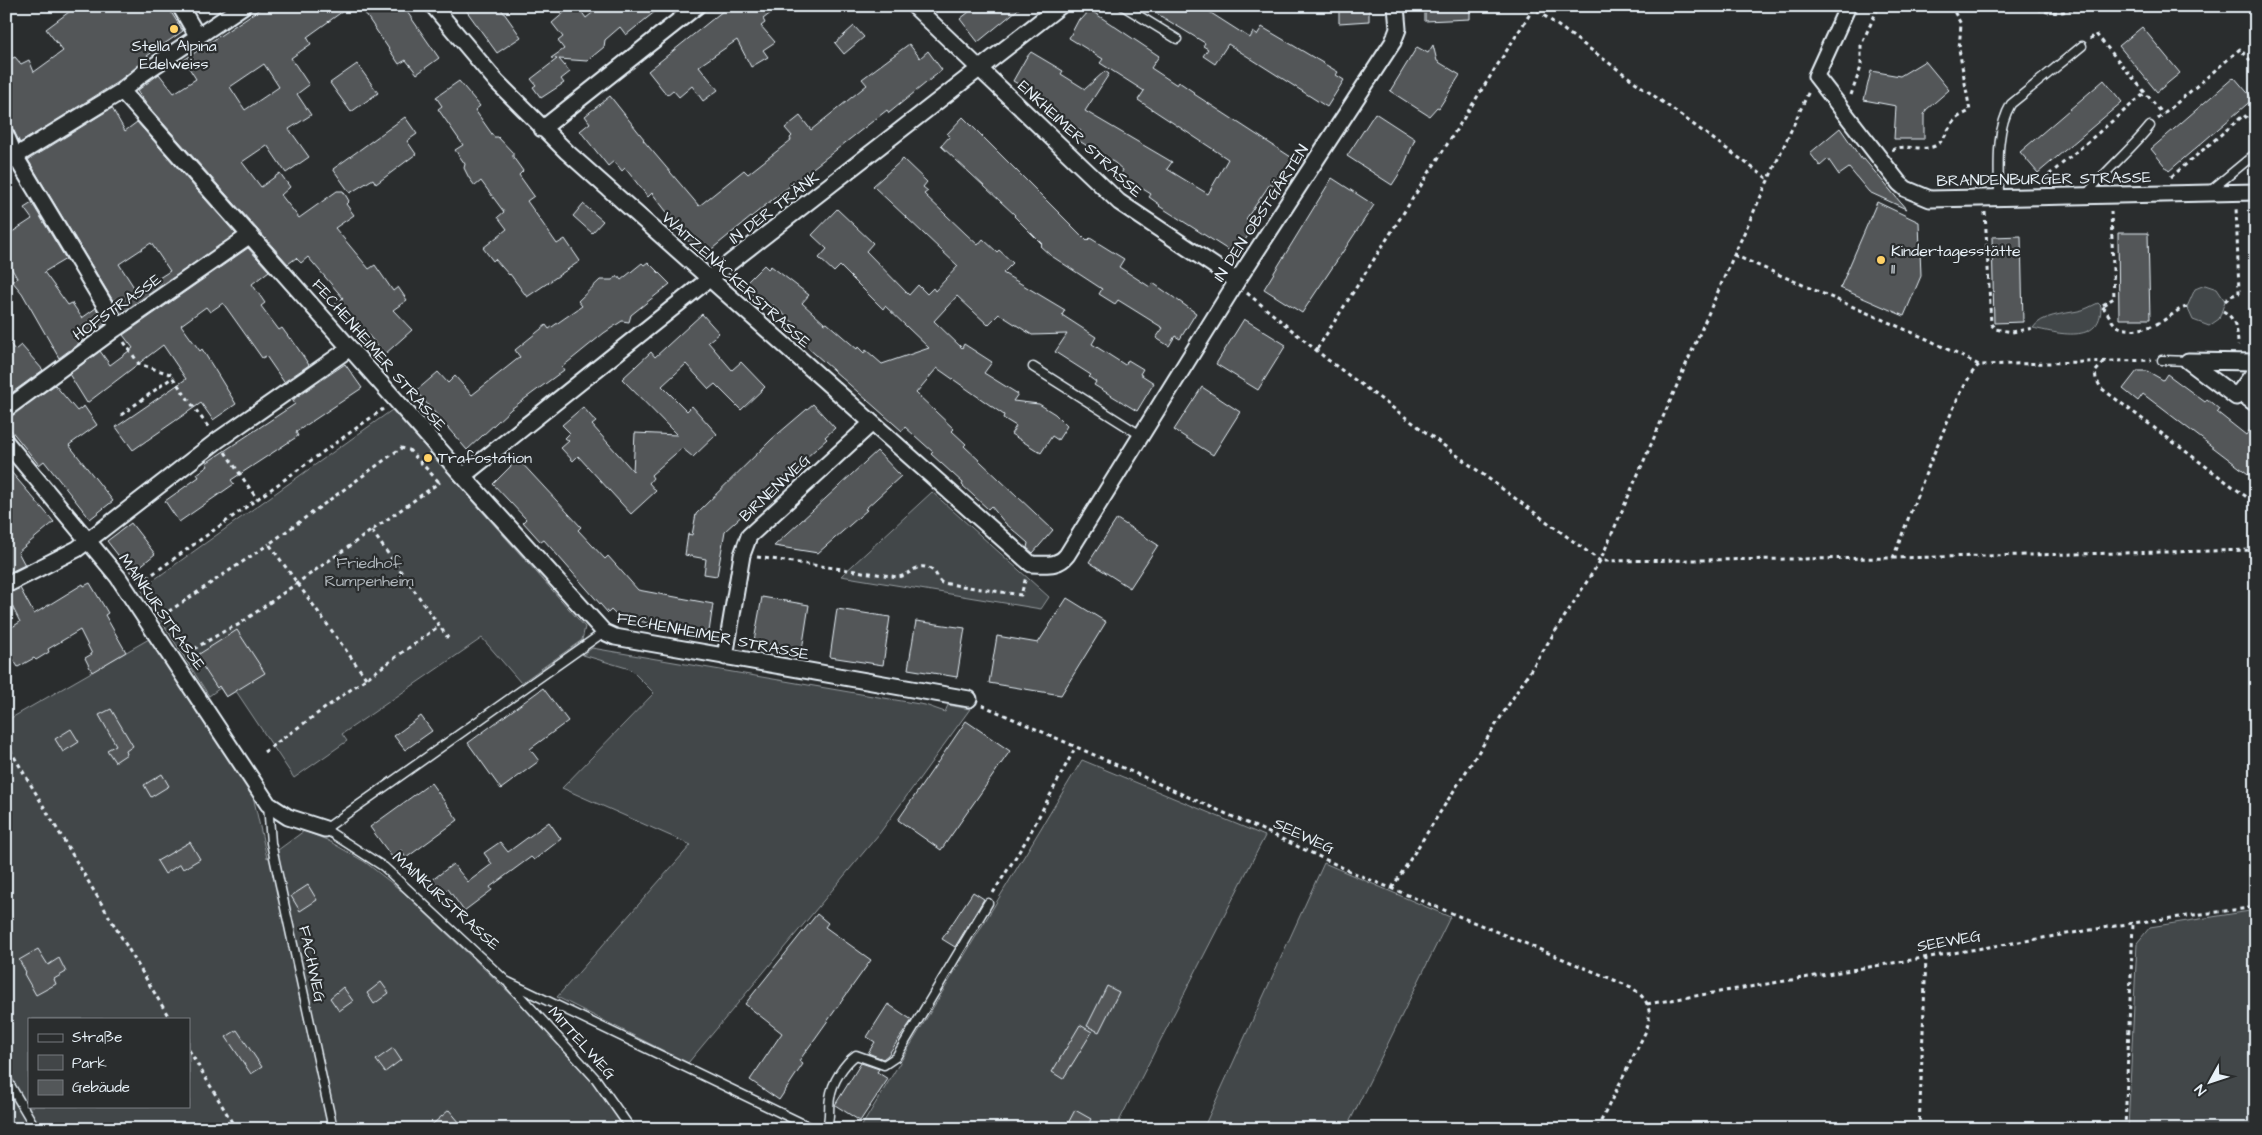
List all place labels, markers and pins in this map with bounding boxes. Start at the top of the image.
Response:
marker: Stella Alpina Edelweiss [168,23,180,35]
place label: Stella Alpina Edelweiss [131,35,217,75]
place label: Kindertagesstätte 11 [1891,240,2021,280]
marker: Kindertagesstätte 11 [1875,254,1887,266]
place label: Trafostation [438,447,532,469]
marker: Trafostation [422,452,434,464]

